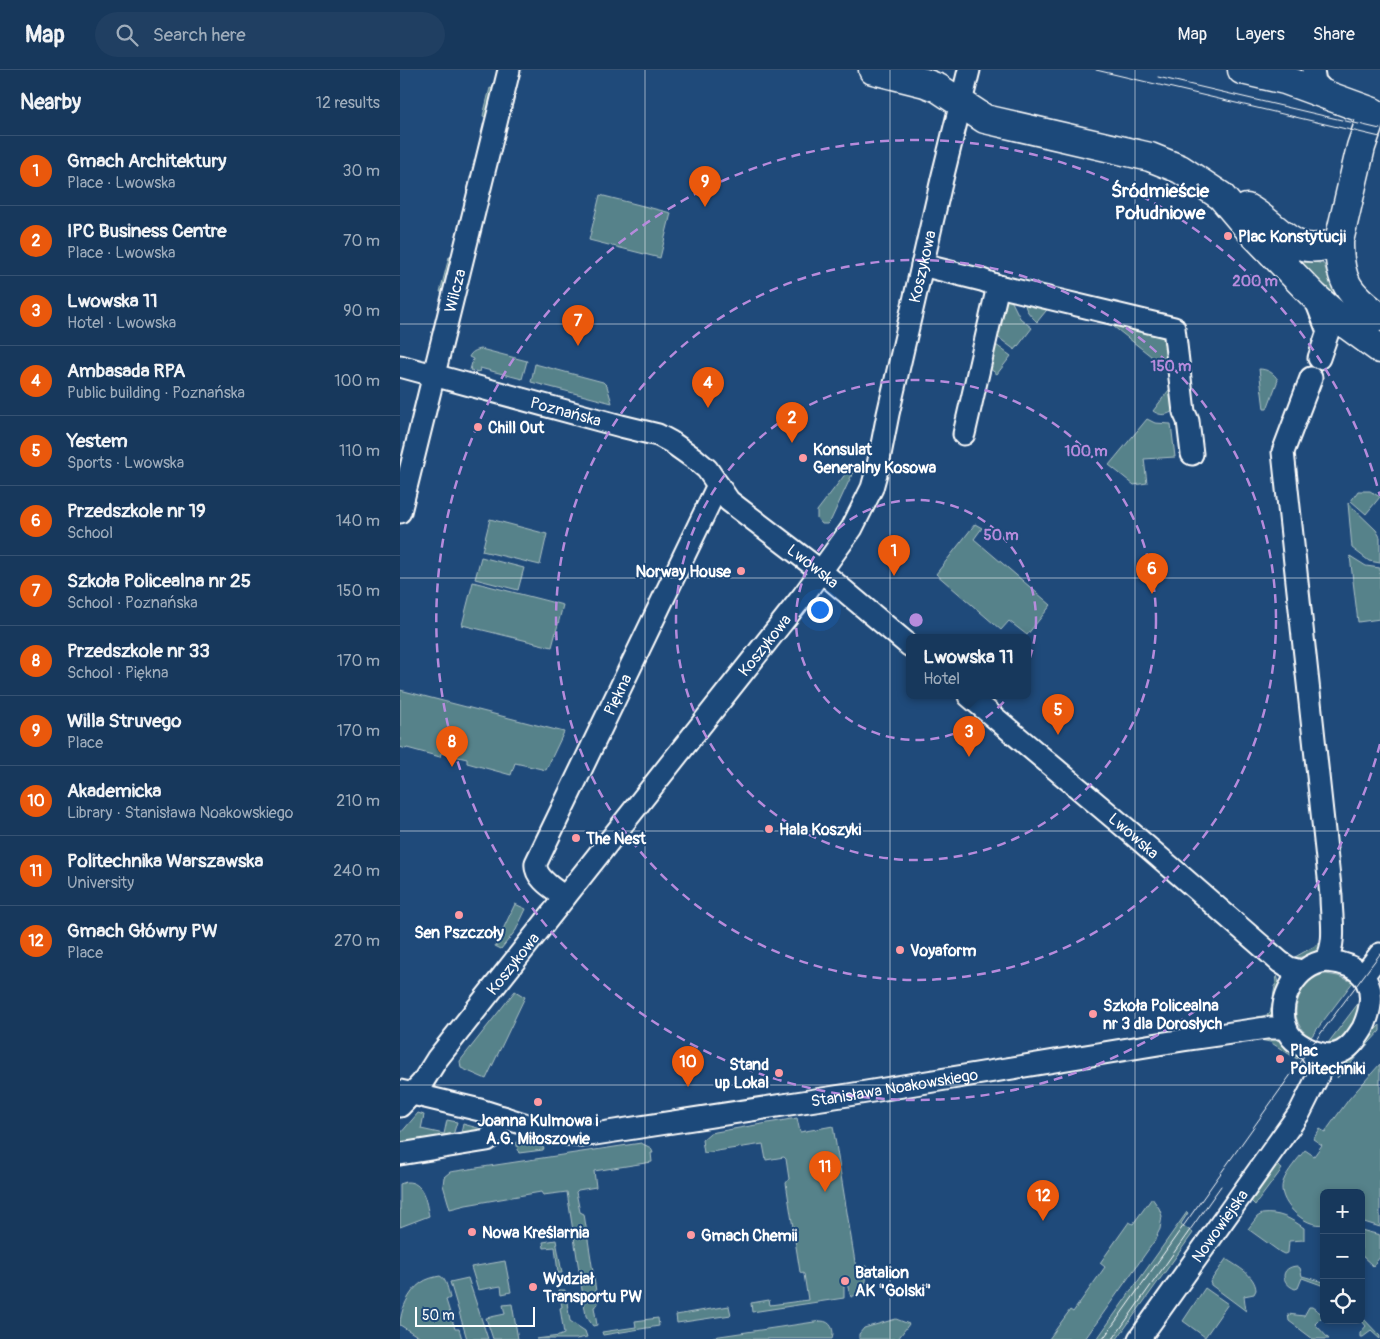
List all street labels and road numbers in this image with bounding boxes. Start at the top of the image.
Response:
street label: Koszykowa [905,228,941,305]
street label: Wilcza [441,267,471,315]
street label: Poznańska [528,393,603,431]
street label: Lwowska [783,540,843,593]
street label: Koszykowa [734,610,796,681]
street label: Piękna [600,671,637,719]
street label: Lwowska [1104,809,1163,863]
street label: Koszykowa [483,929,544,999]
street label: Stanisława Noakowskiego [810,1065,980,1112]
street label: Nowowiejska [1187,1186,1253,1267]

